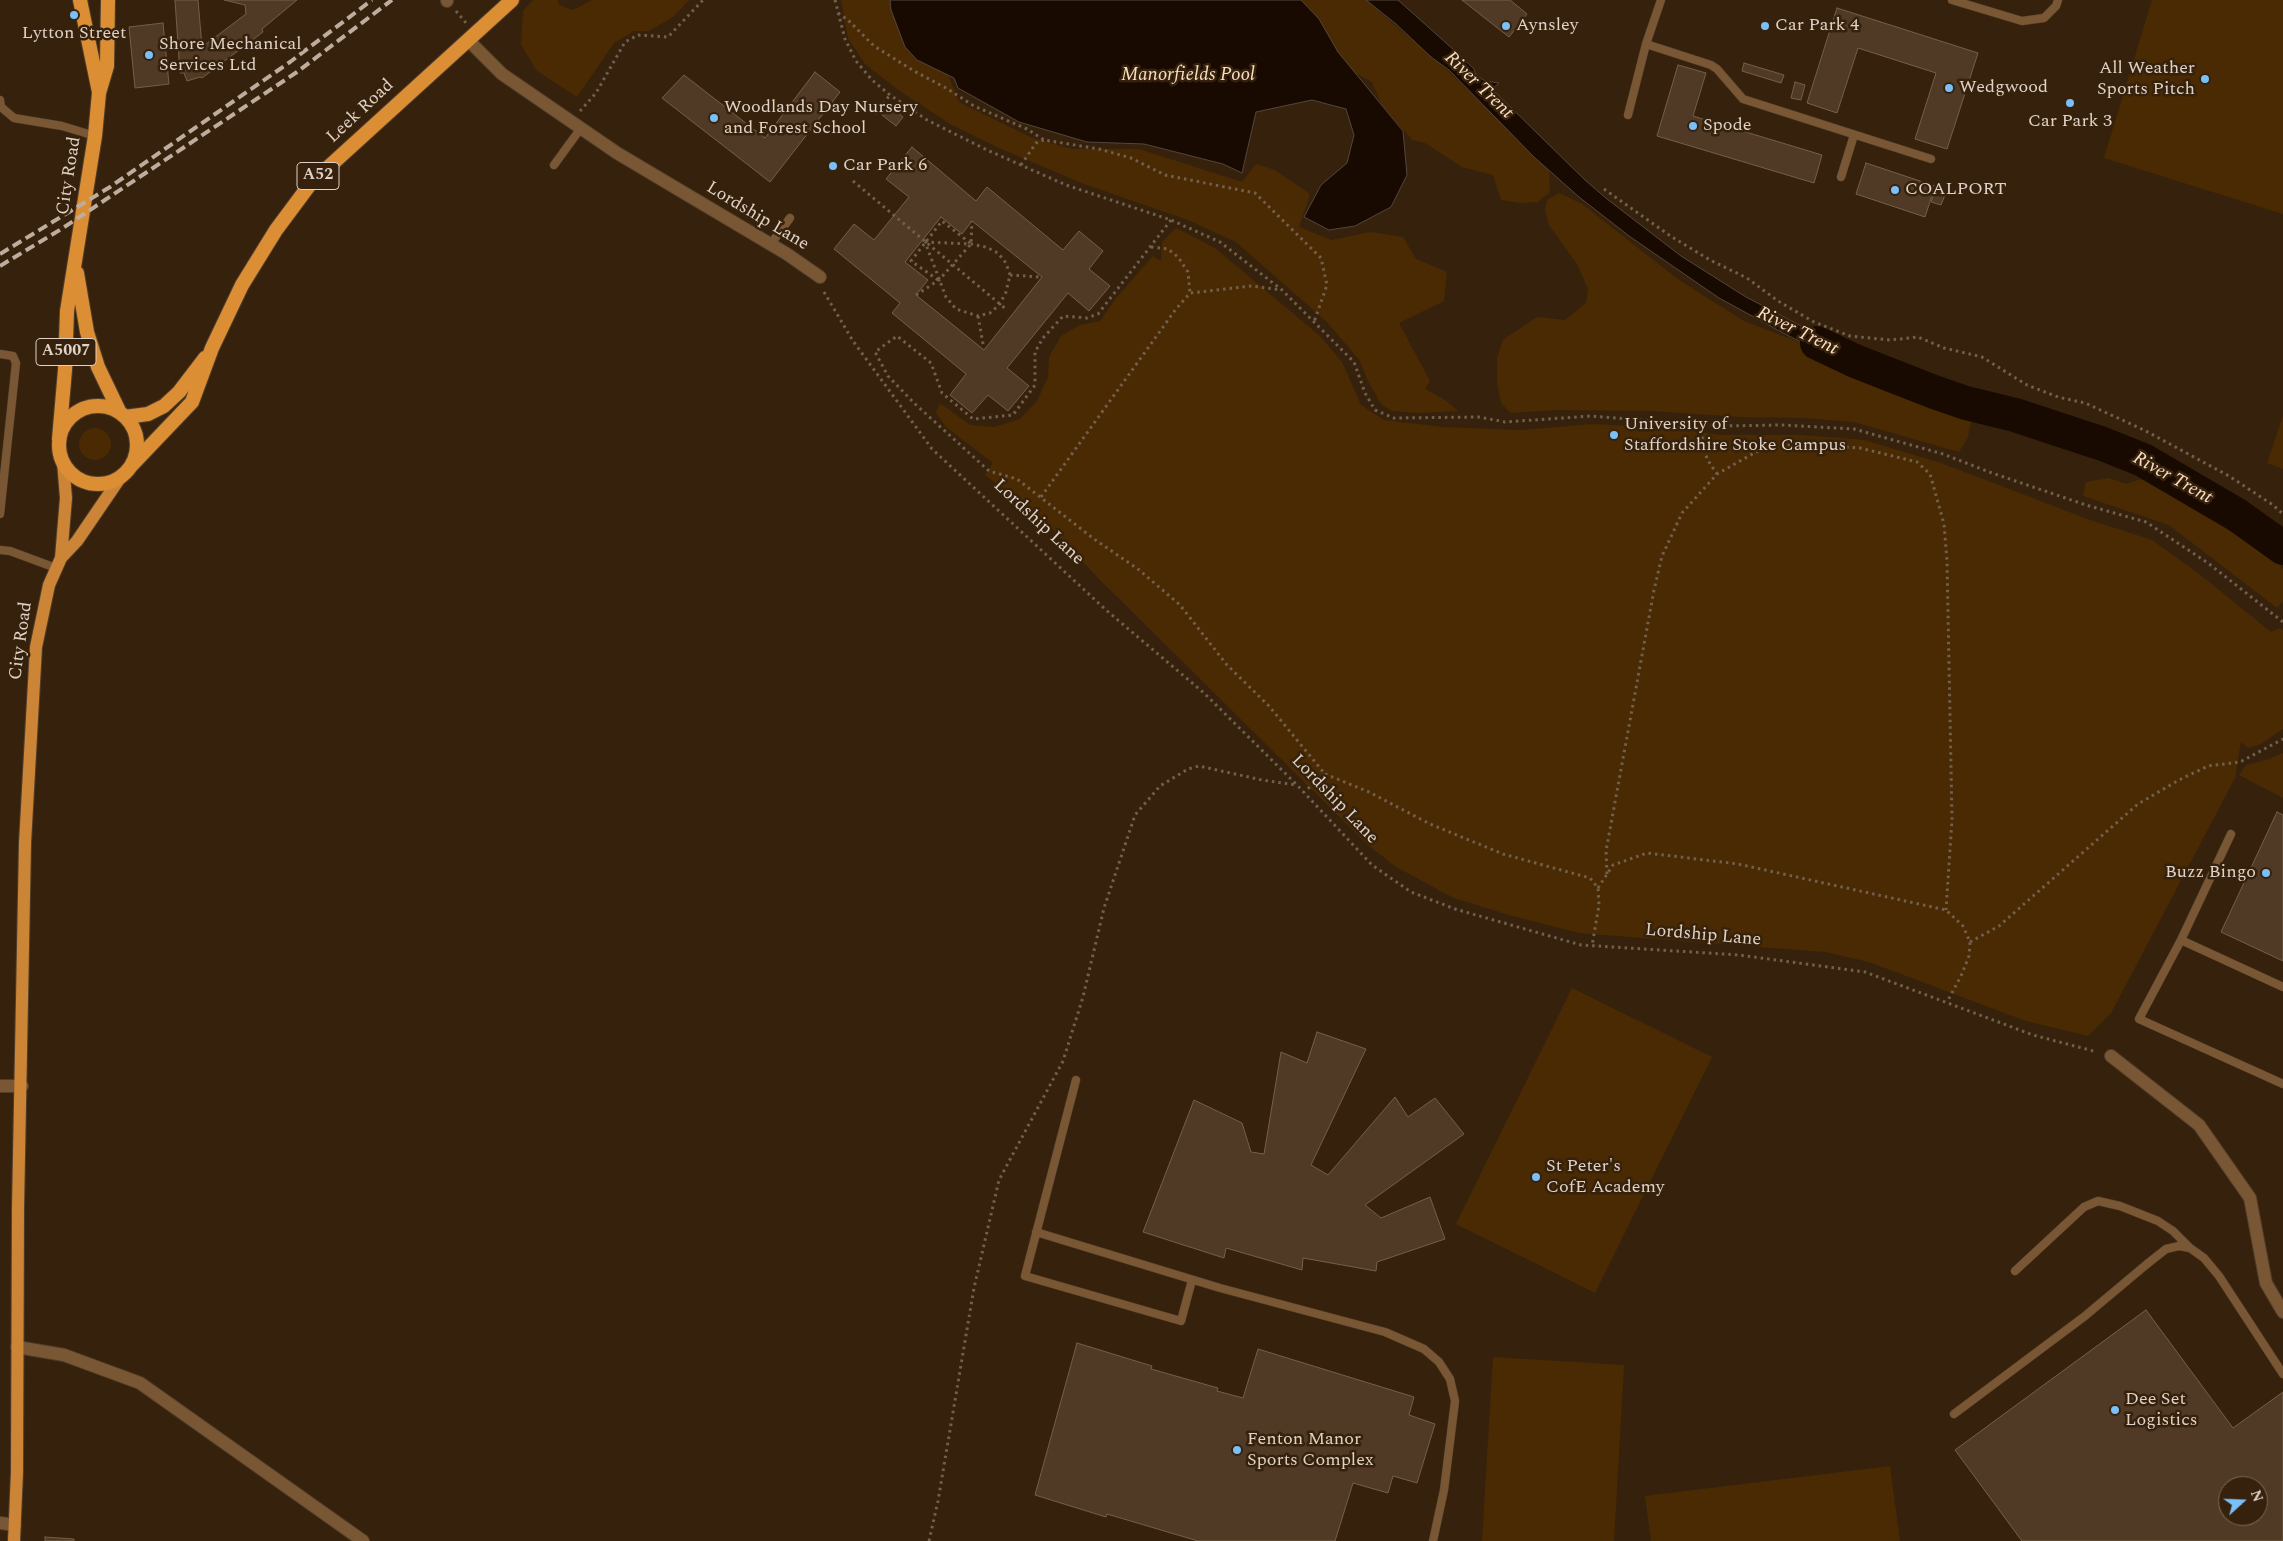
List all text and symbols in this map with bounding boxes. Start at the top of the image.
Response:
marker: Lytton Street [68,9,80,21]
place label: Aynsley [1516,15,1578,37]
place label: Car Park 4 [1775,15,1859,37]
marker: Aynsley [1500,20,1512,32]
marker: Car Park 4 [1759,20,1771,32]
place label: Lytton Street [22,23,126,45]
place label: Shore Mechanical Services Ltd [159,34,302,76]
water label: River Trent [1439,47,1517,125]
marker: Shore Mechanical Services Ltd [143,49,155,61]
place label: All Weather Sports Pitch [2097,58,2195,100]
water label: Manorfields Pool [1121,65,1255,87]
marker: All Weather Sports Pitch [2199,73,2211,85]
street label: Leek Road [323,75,399,149]
place label: Wedgwood [1959,77,2048,99]
marker: Wedgwood [1943,82,1955,94]
place label: Woodlands Day Nursery and Forest School [724,97,918,140]
marker: Car Park 3 [2064,97,2076,109]
place label: Car Park 3 [2028,111,2112,133]
marker: Woodlands Day Nursery and Forest School [708,112,720,124]
place label: Spode [1703,115,1751,137]
marker: Spode [1687,120,1699,132]
street label: City Road [53,135,87,217]
place label: Car Park 6 [843,155,927,177]
marker: Car Park 6 [827,160,839,172]
road number: A52 [297,162,339,190]
street label: Lordship Lane [702,178,812,256]
place label: COALPORT [1905,179,2007,201]
marker: COALPORT [1889,184,1901,196]
water label: River Trent [1753,303,1841,361]
road number: A5007 [36,338,96,366]
place label: University of Staffordshire Stoke Campus [1624,414,1846,456]
marker: University of Staffordshire Stoke Campus [1608,429,1620,441]
water label: River Trent [2128,448,2216,510]
street label: Lordship Lane [988,475,1088,571]
street label: City Road [6,600,38,682]
street label: Lordship Lane [1286,751,1382,849]
place label: Buzz Bingo [2165,862,2256,884]
marker: Buzz Bingo [2260,867,2272,879]
street label: Lordship Lane [1644,920,1762,952]
place label: St Peter's CofE Academy [1546,1156,1664,1198]
marker: St Peter's CofE Academy [1530,1171,1542,1183]
place label: Dee Set Logistics [2125,1389,2198,1432]
marker: Dee Set Logistics [2109,1404,2121,1416]
place label: Fenton Manor Sports Complex [1247,1429,1374,1472]
marker: Fenton Manor Sports Complex [1231,1444,1243,1456]
north arrow [2218,1476,2268,1526]
text: N [2245,1487,2268,1505]

